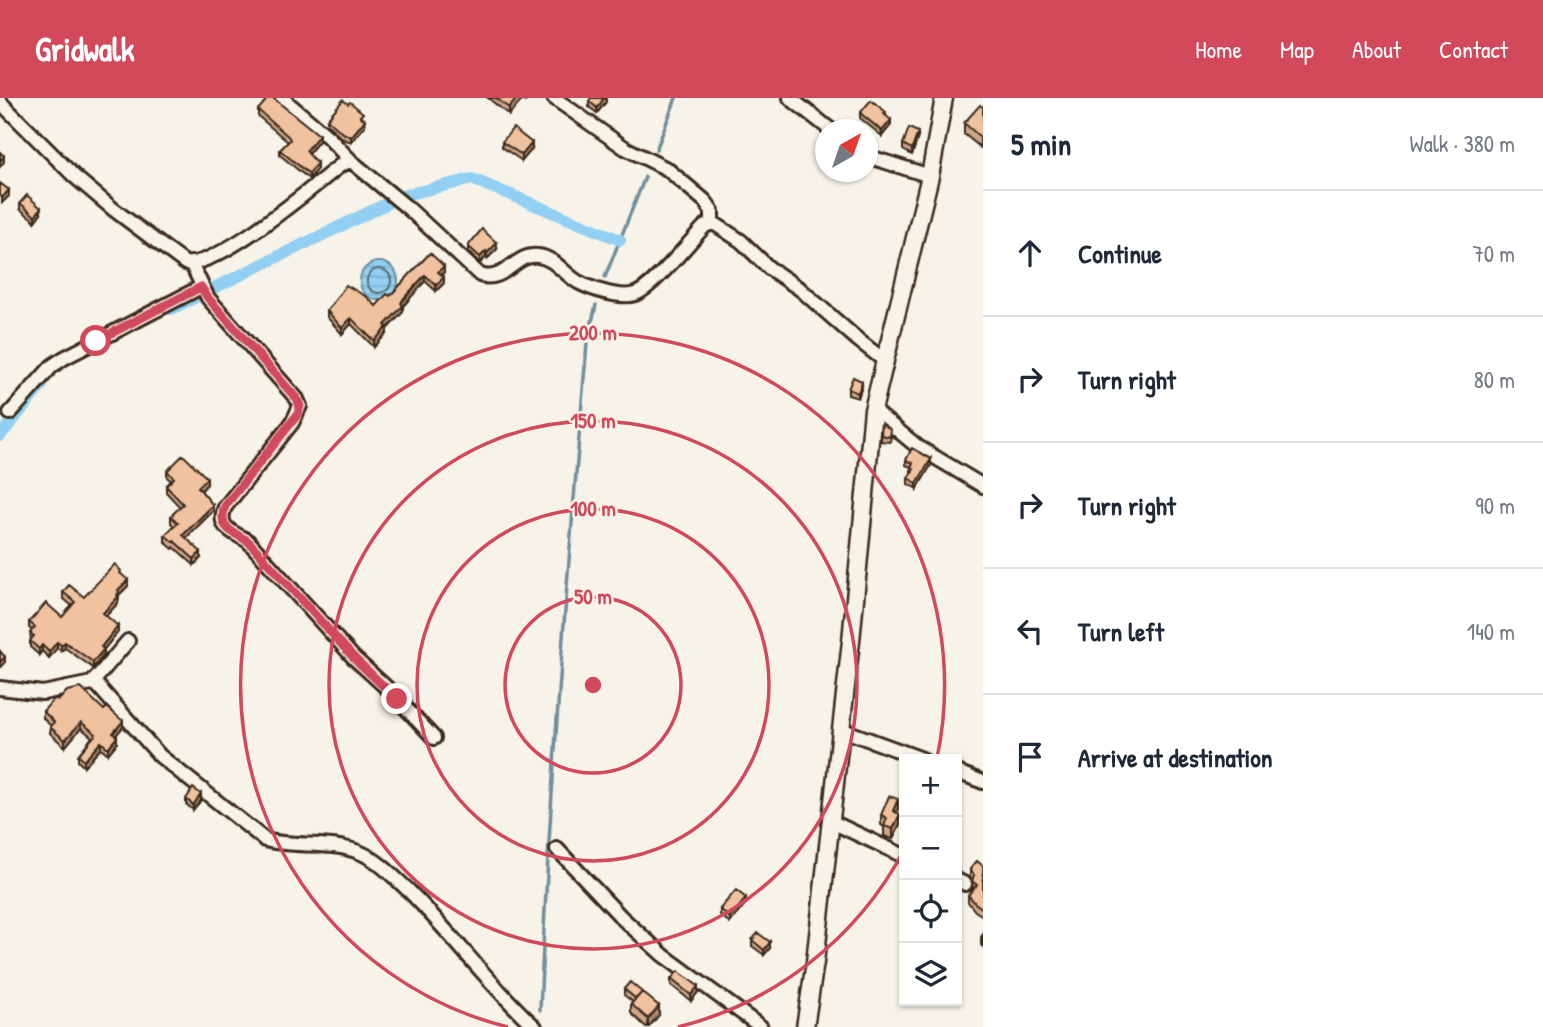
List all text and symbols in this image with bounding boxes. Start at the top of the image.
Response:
text: Gridwalk [35,27,135,71]
text: Home [1195,33,1242,65]
text: Map [1280,33,1314,65]
text: About [1352,33,1401,65]
text: Contact [1439,33,1508,65]
north arrow [815,119,878,182]
text: 5 min [1011,124,1071,164]
text: Walk · 380 m [1409,128,1515,159]
icon: ahead [1011,234,1049,272]
text: Continue [1078,236,1162,271]
text: 70 m [1472,238,1515,269]
text: 200 m [569,318,617,347]
route start [80,325,111,356]
icon: right [1011,360,1049,398]
text: Turn right [1078,362,1176,397]
text: 80 m [1474,364,1515,395]
text: 150 m [570,406,616,435]
icon: right [1011,486,1049,524]
text: Turn right [1078,488,1176,523]
text: 90 m [1475,490,1515,521]
text: 100 m [570,494,616,523]
text: 50 m [574,582,612,611]
icon: left [1011,612,1049,650]
text: Turn left [1078,614,1164,649]
text: 140 m [1467,616,1515,647]
centre of rings [581,673,605,697]
route end [381,683,412,714]
icon: arrive [1011,738,1049,776]
text: Arrive at destination [1078,740,1273,775]
map controls [899,754,962,1006]
button: + [899,754,962,817]
button: − [899,817,962,880]
button: locate [899,880,962,943]
button: layers [899,943,962,1006]

